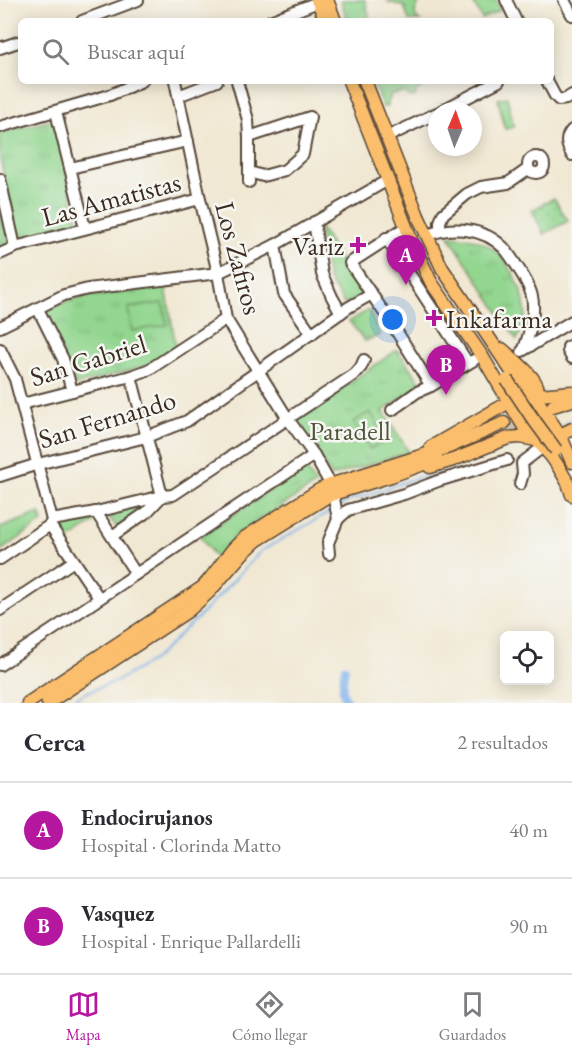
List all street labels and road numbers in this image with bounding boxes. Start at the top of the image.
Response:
street label: Las Amatistas [37,164,185,234]
street label: Los Zafiros [207,198,271,318]
street label: San Gabriel [26,326,150,394]
street label: San Fernando [34,382,180,456]

